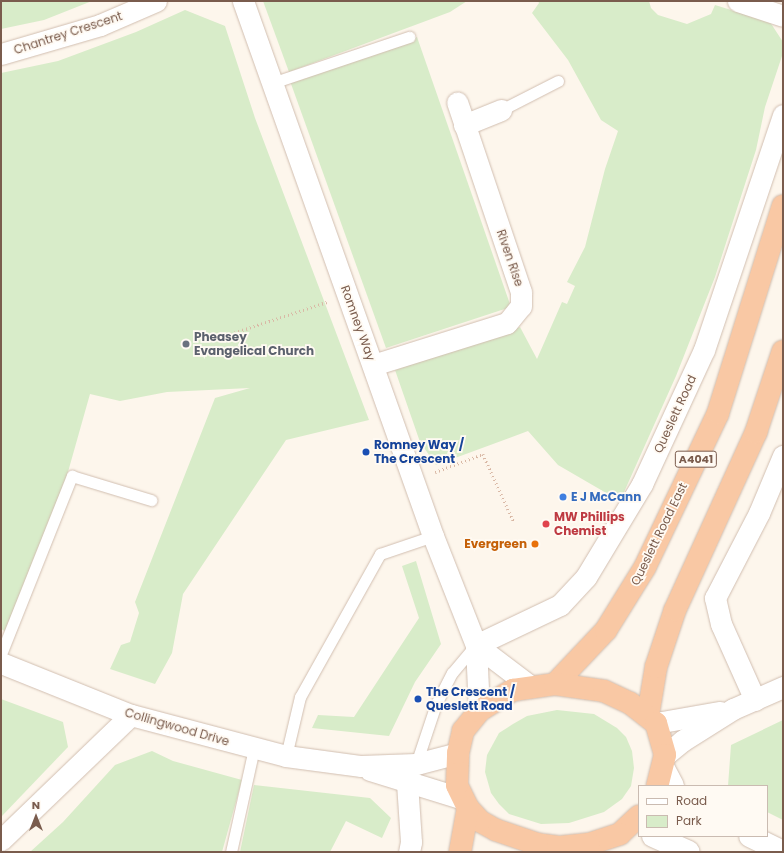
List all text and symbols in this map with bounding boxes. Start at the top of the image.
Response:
street label: Chantrey Crescent [12,9,124,57]
street label: Riven Rise [494,228,526,288]
street label: Romney Way [338,283,378,363]
place label: Pheasey Evangelical Church [194,330,314,358]
marker: Pheasey Evangelical Church [181,339,191,349]
street label: Queslett Road [651,373,699,455]
place label: Romney Way / The Crescent [374,438,464,466]
marker: Romney Way / The Crescent [361,447,371,457]
road number: A4041 [674,450,718,468]
street label: Queslett Road East [628,480,690,588]
place label: E J McCann [571,490,641,504]
marker: E J McCann [558,492,568,502]
place label: MW Phillips Chemist [554,510,625,538]
marker: MW Phillips Chemist [541,519,551,529]
place label: Evergreen [464,537,527,551]
marker: Evergreen [530,539,540,549]
place label: The Crescent / Queslett Road [426,685,515,713]
marker: The Crescent / Queslett Road [413,694,423,704]
street label: Collingwood Drive [123,705,231,749]
legend [638,785,768,837]
text: Road [676,792,707,809]
north arrow [16,797,56,837]
text: N [32,797,40,813]
text: Park [676,812,702,829]

